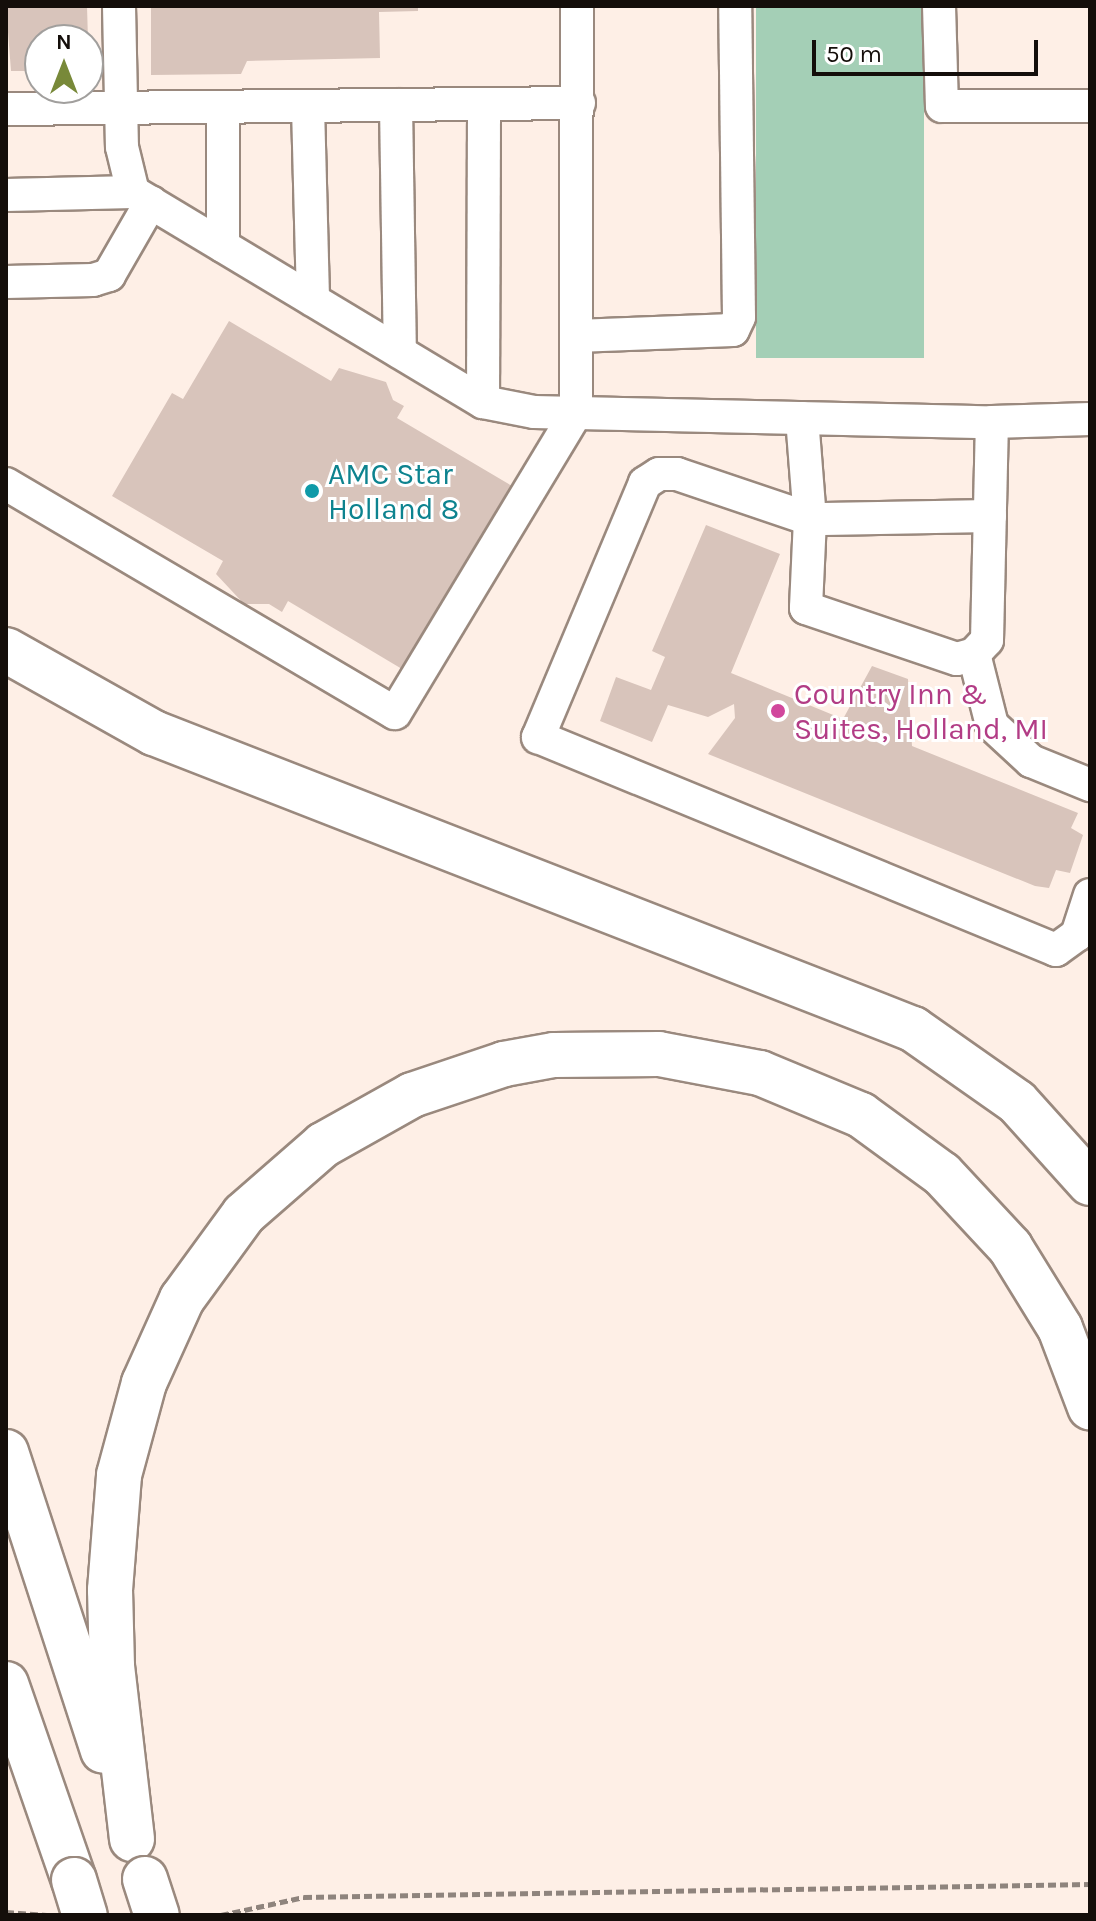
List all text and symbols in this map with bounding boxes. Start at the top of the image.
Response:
north arrow [24,24,104,104]
scale bar [816,24,1042,74]
text: N [56,29,72,55]
text: 50 m [826,40,882,68]
place label: AMC Star Holland 8 [328,456,459,526]
marker: AMC Star Holland 8 [303,482,321,500]
place label: Country Inn & Suites, Holland, MI [794,676,1048,746]
marker: Country Inn & Suites, Holland, MI [769,702,787,720]

